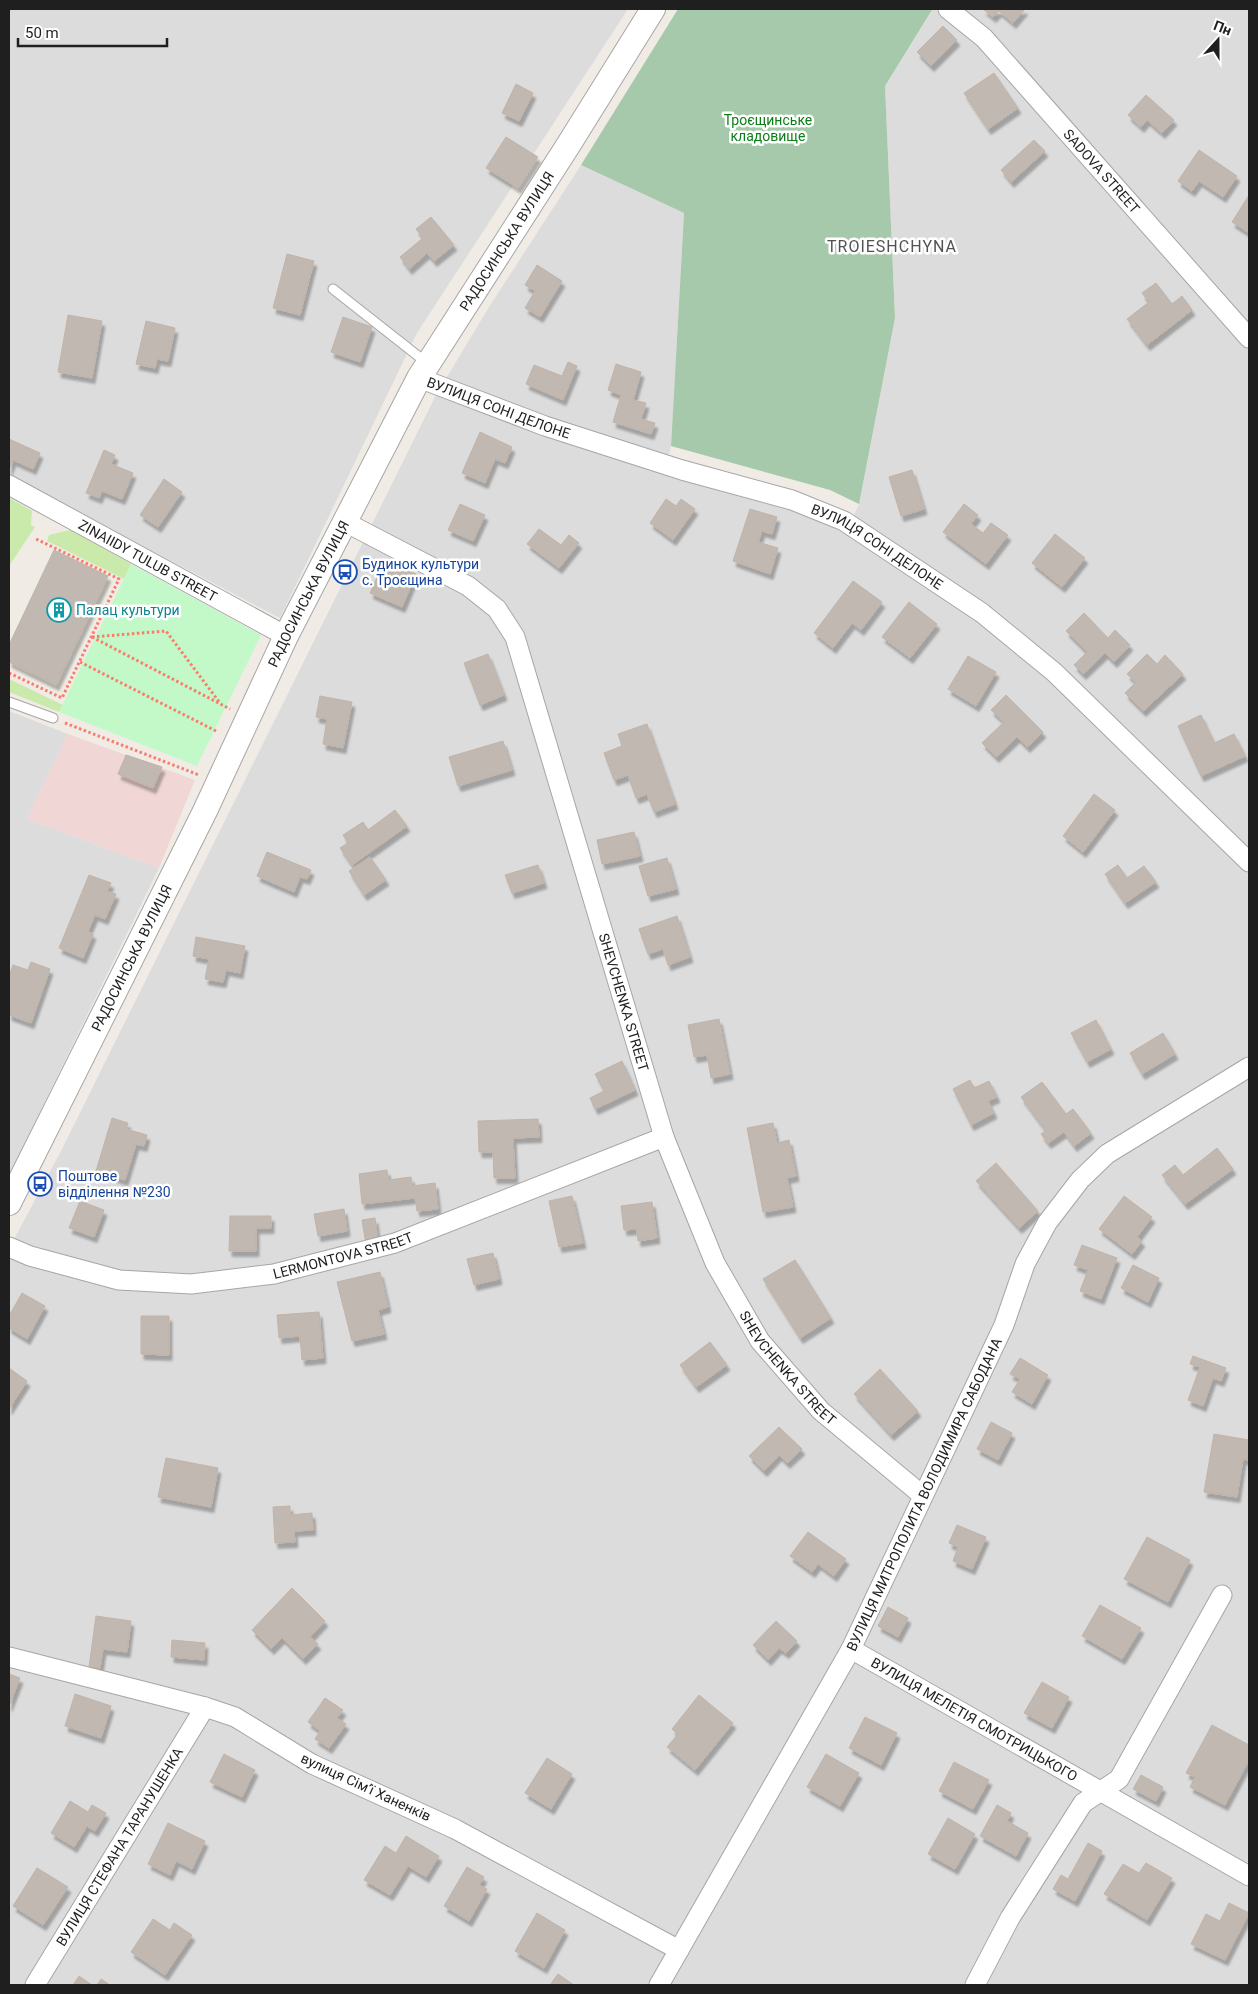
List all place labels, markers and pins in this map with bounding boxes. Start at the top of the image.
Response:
place label: Будинок культури с. Троєщина [362,556,479,588]
bus stop icon: Будинок культури с. Троєщина [332,559,358,585]
building icon: Палац культури [46,597,72,623]
place label: Палац культури [76,602,180,618]
place label: Поштове відділення №230 [58,1168,171,1200]
bus stop icon: Поштове відділення №230 [27,1171,53,1197]

